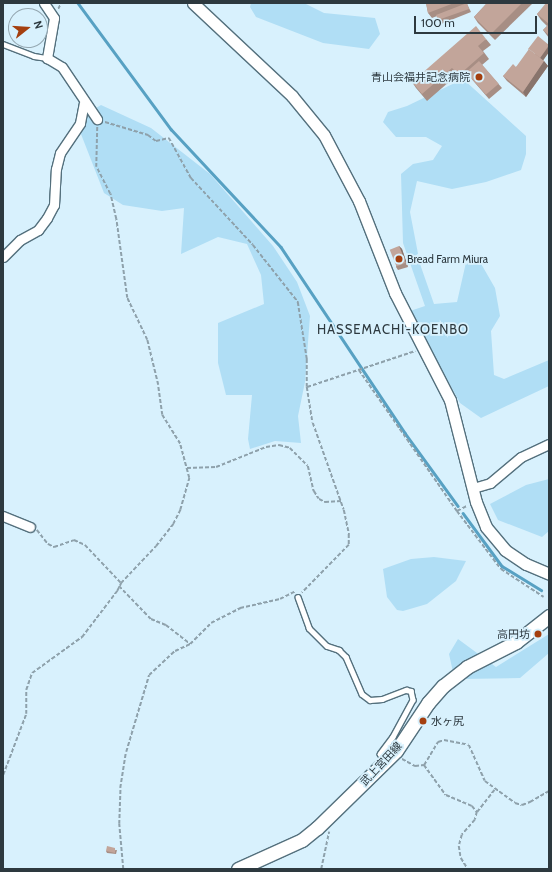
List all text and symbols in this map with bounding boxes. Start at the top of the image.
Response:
north arrow [8,8,48,48]
scale bar [416,8,539,34]
text: 100 m [421,15,455,30]
text: N [31,19,46,31]
place label: 青山会福井記念病院 [371,70,470,84]
marker: 青山会福井記念病院 [473,71,485,83]
place label: Bread Farm Miura [407,252,488,266]
marker: Bread Farm Miura [394,254,404,264]
district label: HASSEMACHI-KOENBO [317,321,469,337]
place label: 高円坊 [497,627,530,641]
marker: 高円坊 [533,629,543,639]
place label: 水ヶ尻 [431,714,464,728]
marker: 水ヶ尻 [418,716,428,726]
street label: 武上宮田線 [357,739,405,789]

